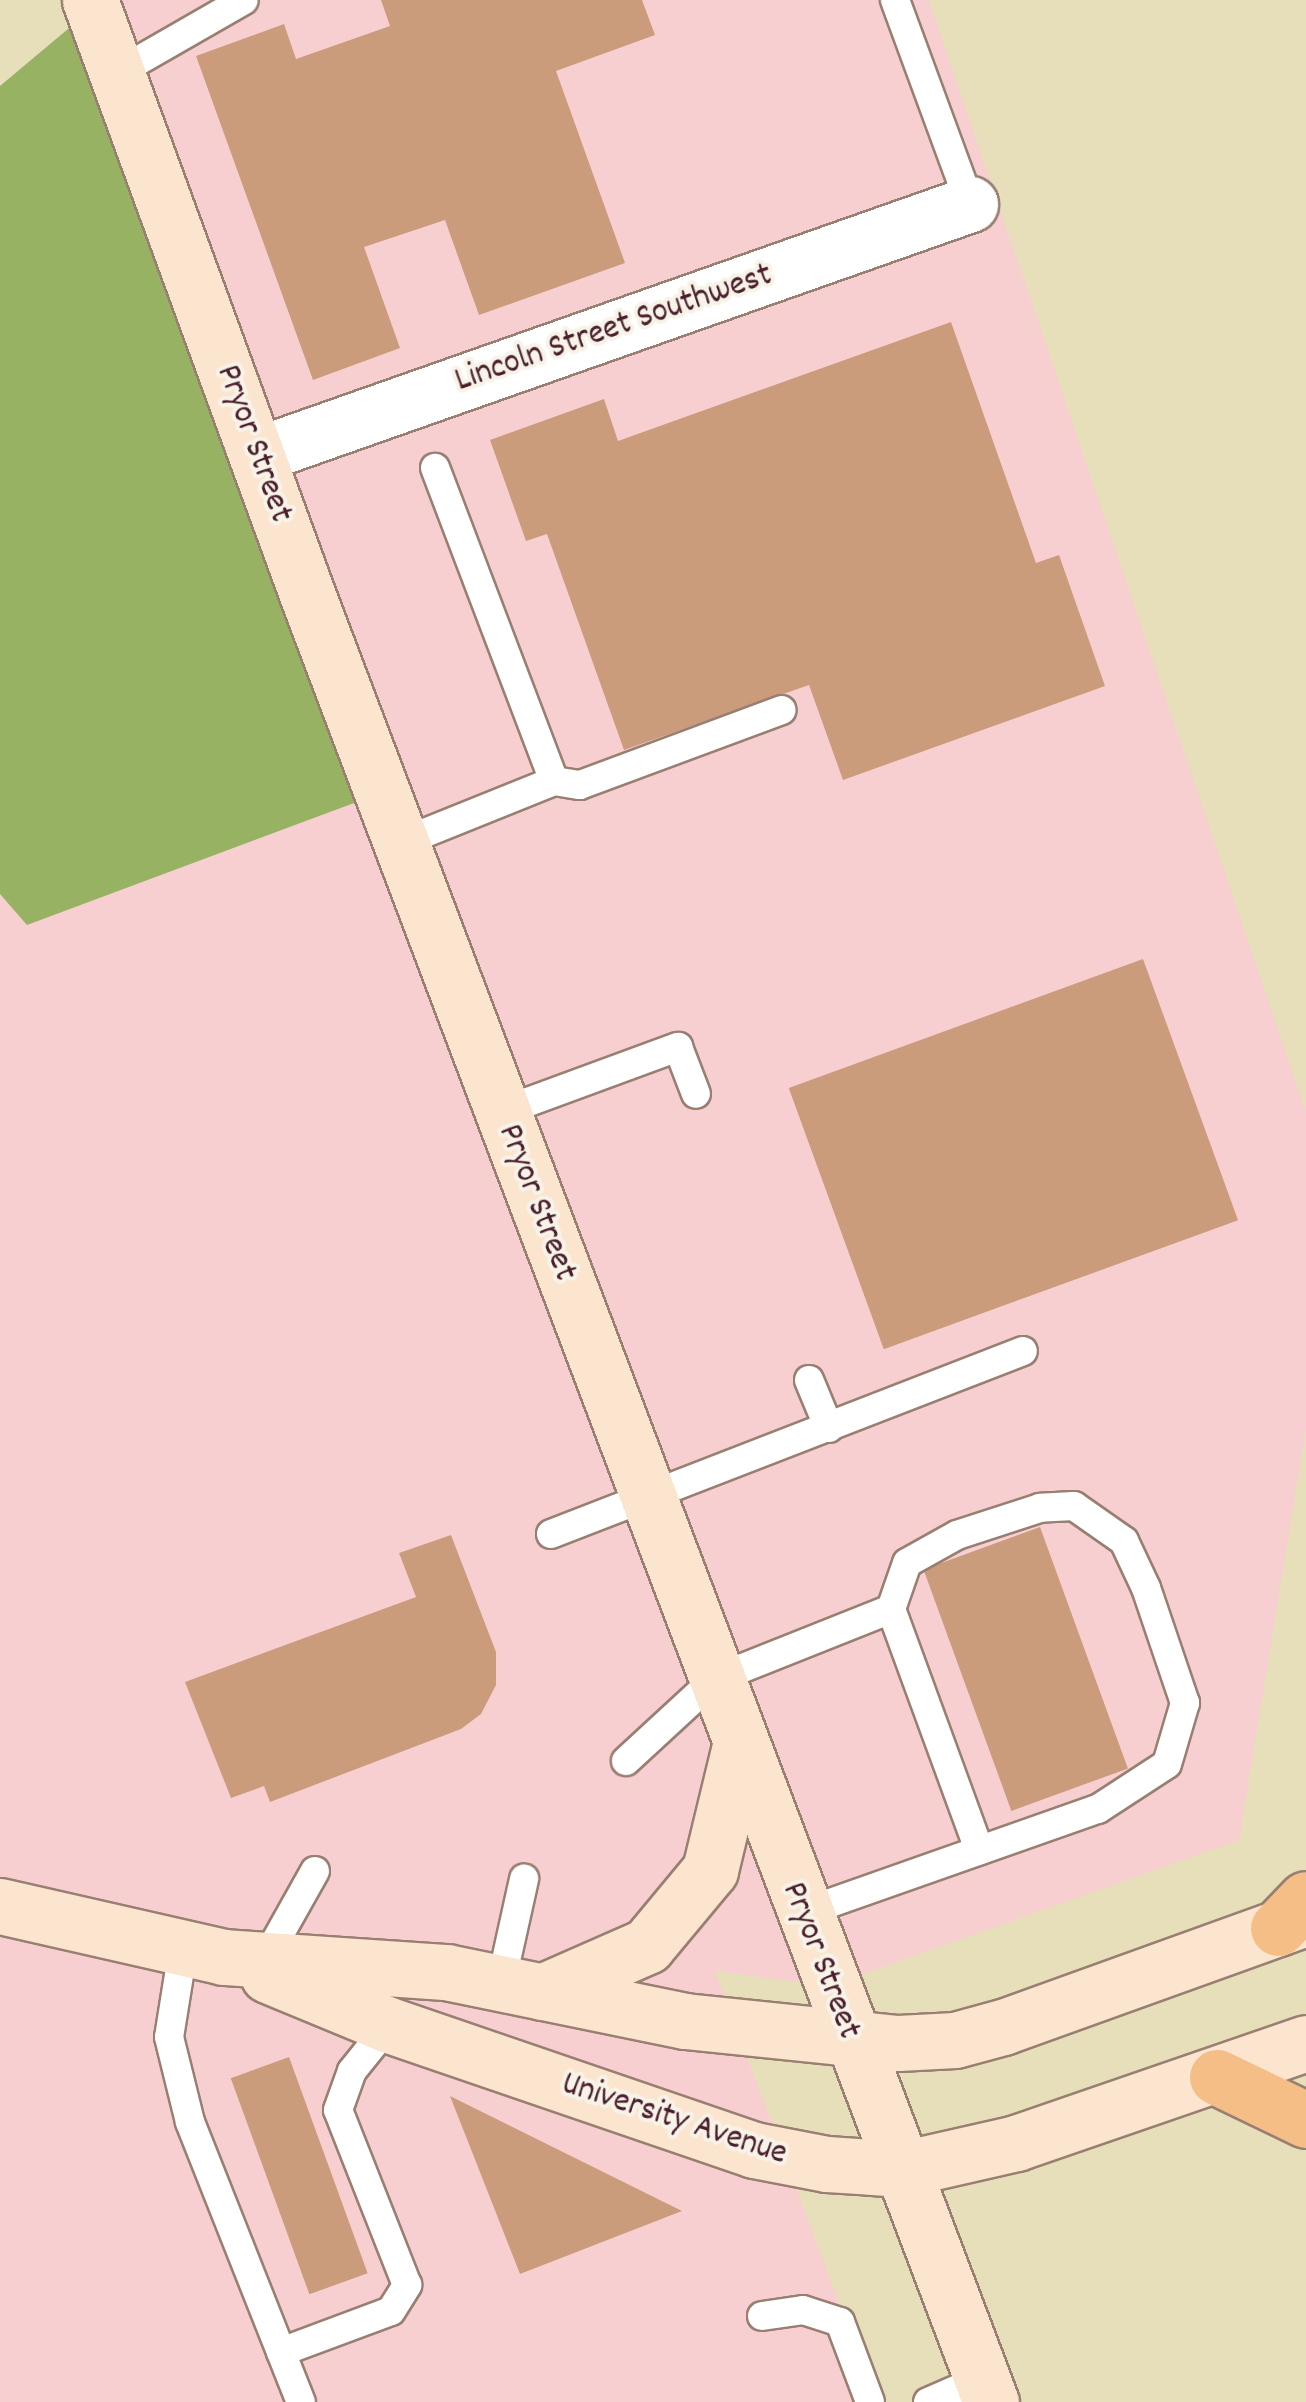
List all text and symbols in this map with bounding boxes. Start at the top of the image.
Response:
street label: Lincoln Street Southwest [450,255,778,403]
street label: Pryor Street [205,359,301,529]
street label: Pryor Street [487,1119,585,1287]
street label: Pryor Street [771,1877,869,2045]
street label: University Avenue [556,2064,792,2176]

